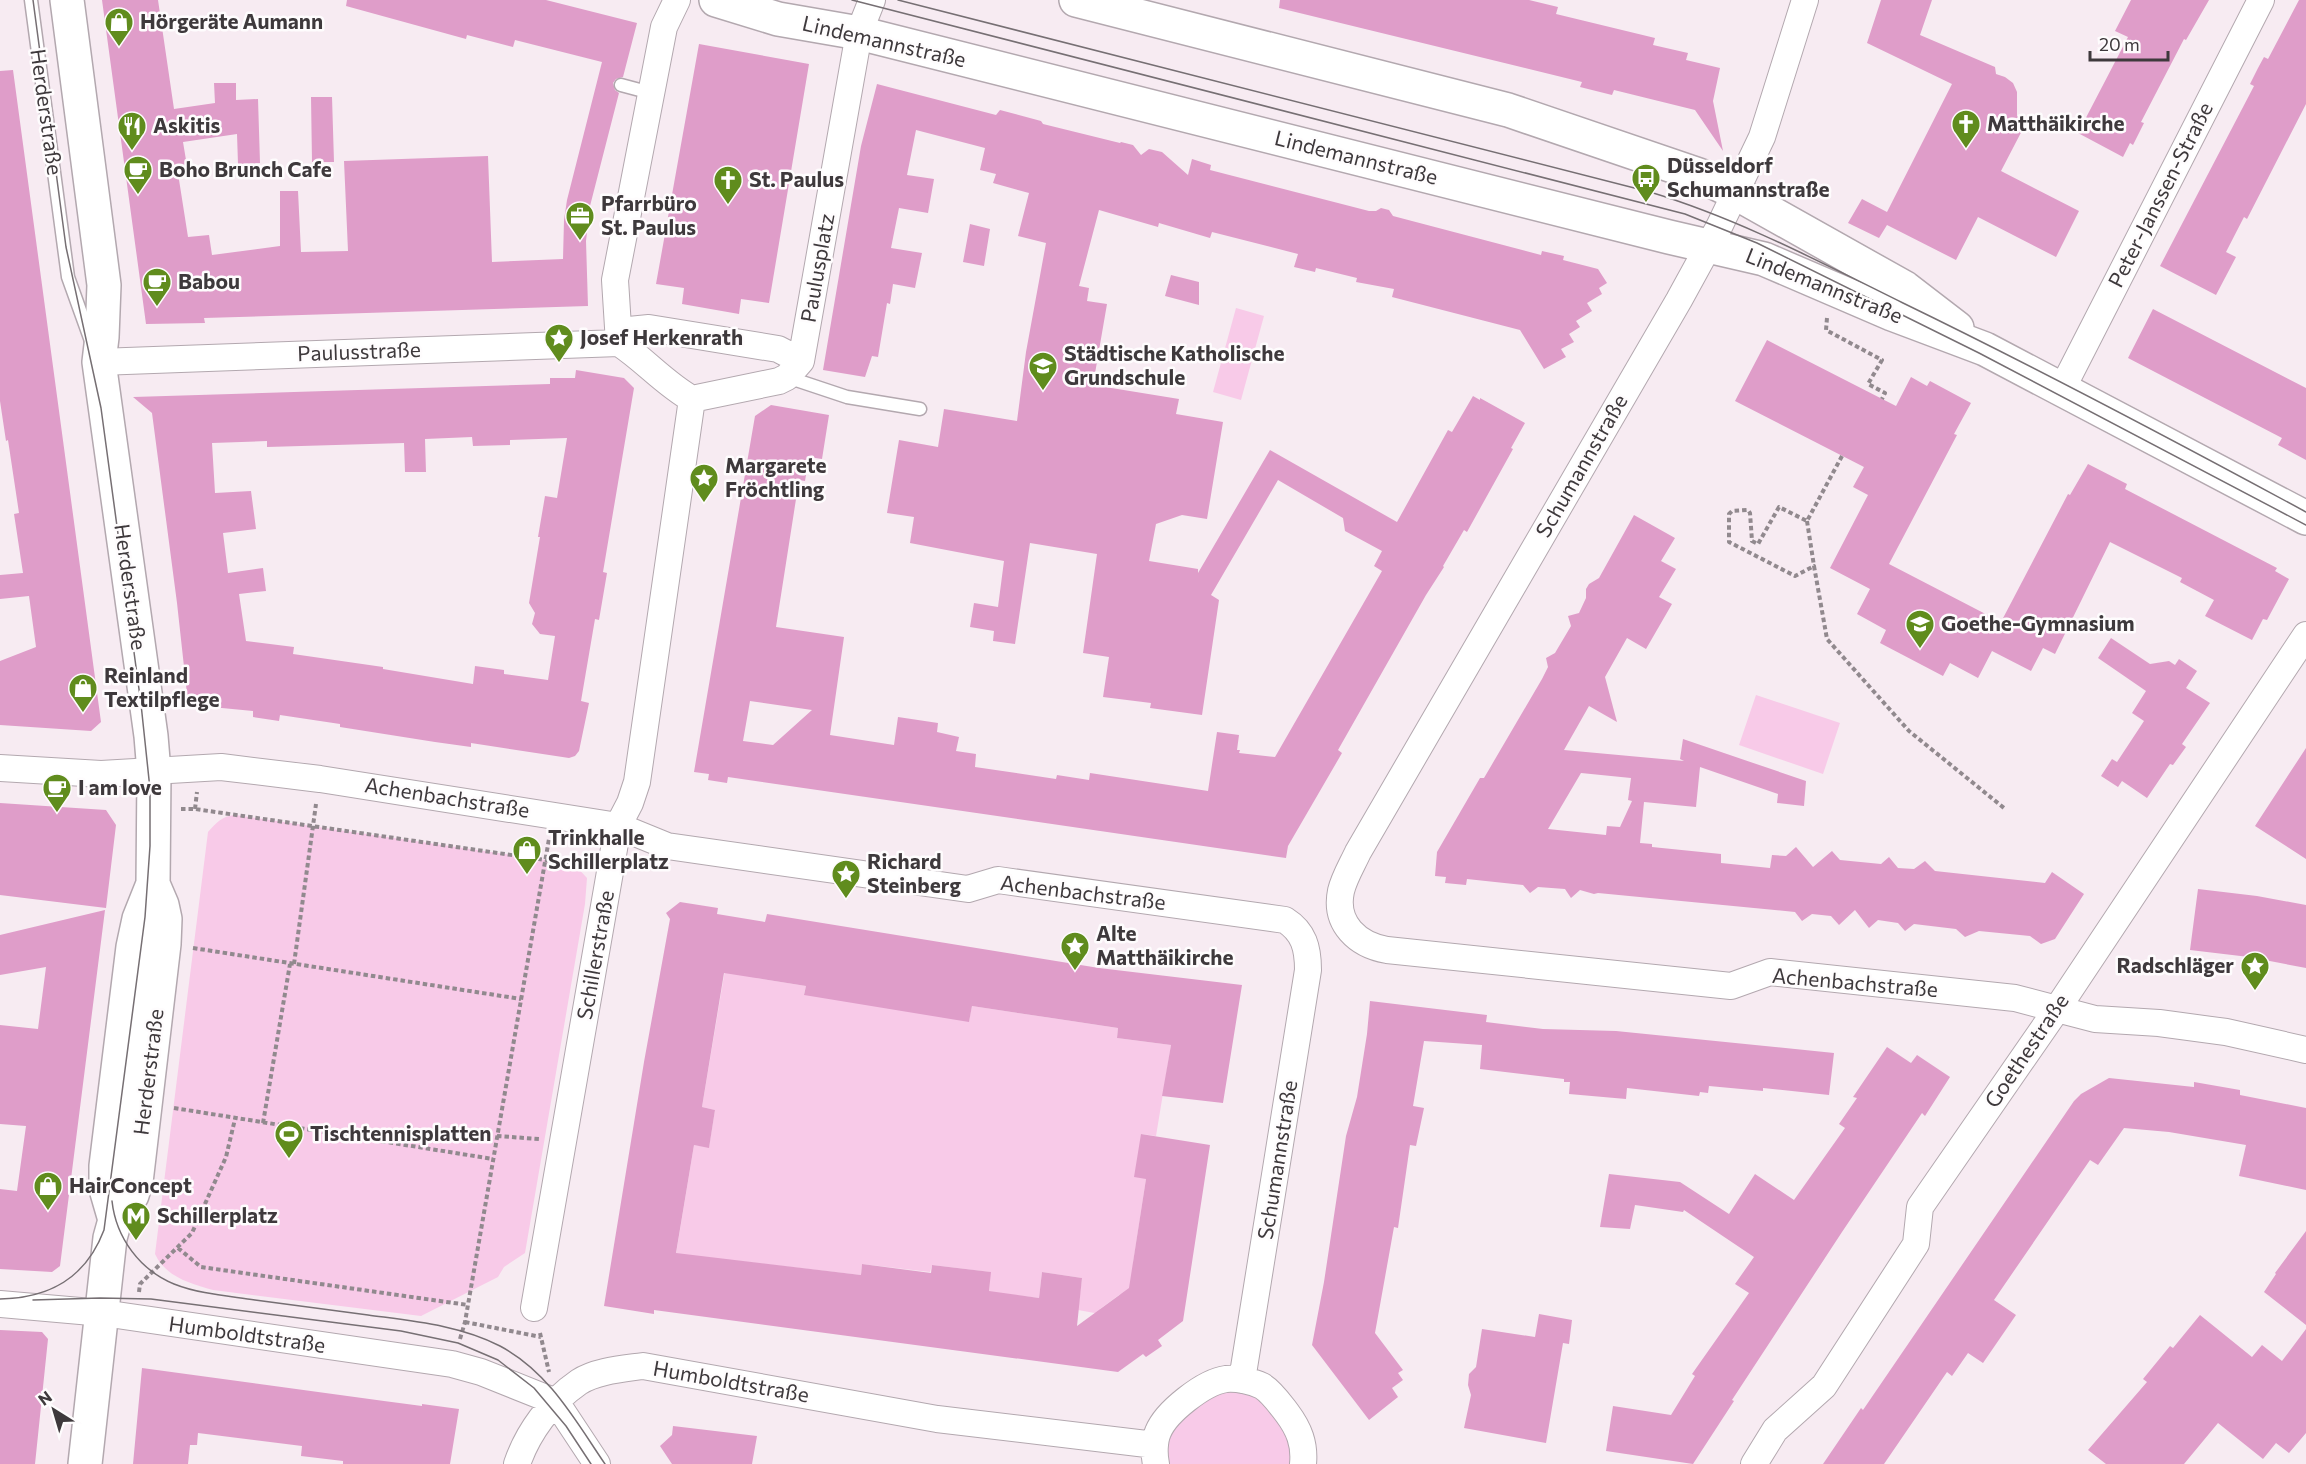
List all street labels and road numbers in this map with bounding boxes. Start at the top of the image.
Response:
street label: Lindemannstraße [800,10,969,72]
street label: Herderstraße [26,47,69,176]
street label: Peter-Janssen-Straße [2102,98,2217,291]
street label: Lindemannstraße [1272,124,1440,189]
street label: Paulusplatz [795,211,838,324]
street label: Lindemannstraße [1742,242,1907,327]
street label: Paulusstraße [297,336,421,365]
street label: Schumannstraße [1530,389,1632,541]
street label: Herderstraße [110,522,153,651]
street label: Achenbachstraße [363,771,531,822]
street label: Achenbachstraße [999,869,1167,914]
street label: Schillerstraße [571,888,618,1021]
street label: Achenbachstraße [1771,962,1939,1001]
street label: Goethestraße [1979,989,2073,1112]
street label: Herderstraße [127,1007,168,1136]
street label: Schumannstraße [1252,1078,1301,1241]
street label: Humboldtstraße [167,1310,327,1357]
street label: Humboldtstraße [651,1355,811,1407]

